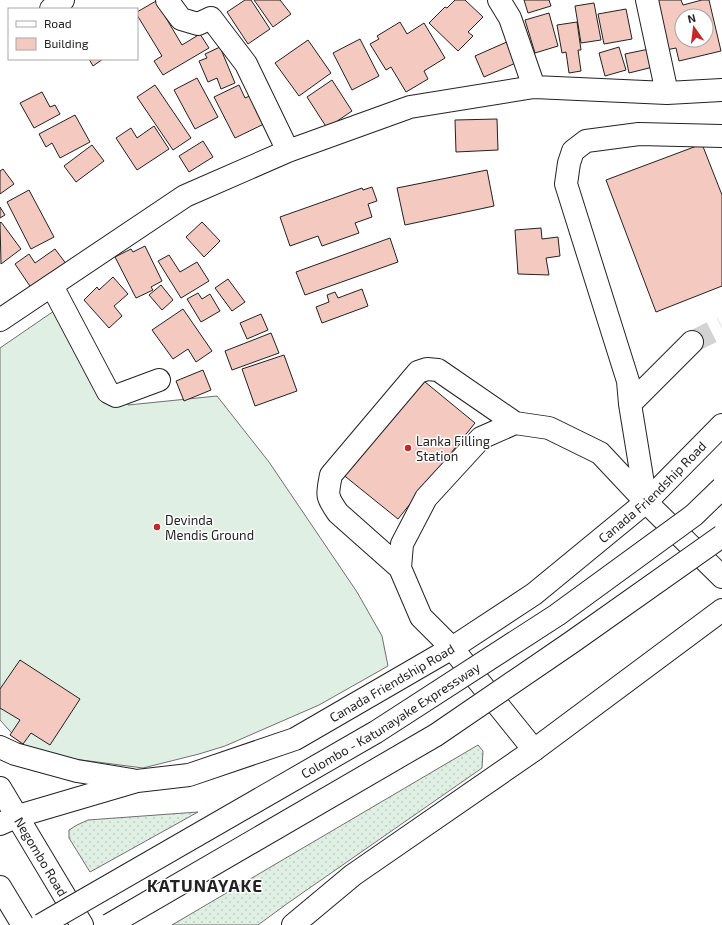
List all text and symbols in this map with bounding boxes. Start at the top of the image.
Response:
legend [8,8,138,60]
north arrow [674,8,714,48]
text: N [686,11,697,25]
text: Road [44,16,72,30]
text: Building [44,36,89,50]
place label: Lanka Filling Station [416,433,490,464]
street label: Canada Friendship Road [595,438,710,546]
marker: Lanka Filling Station [403,443,413,453]
place label: Devinda Mendis Ground [165,512,254,543]
marker: Devinda Mendis Ground [152,522,162,532]
street label: Canada Friendship Road [327,640,457,725]
street label: Colombo - Katunayake Expressway [298,659,483,782]
street label: Negombo Road [11,814,71,899]
district label: KATUNAYAKE [147,875,263,895]

